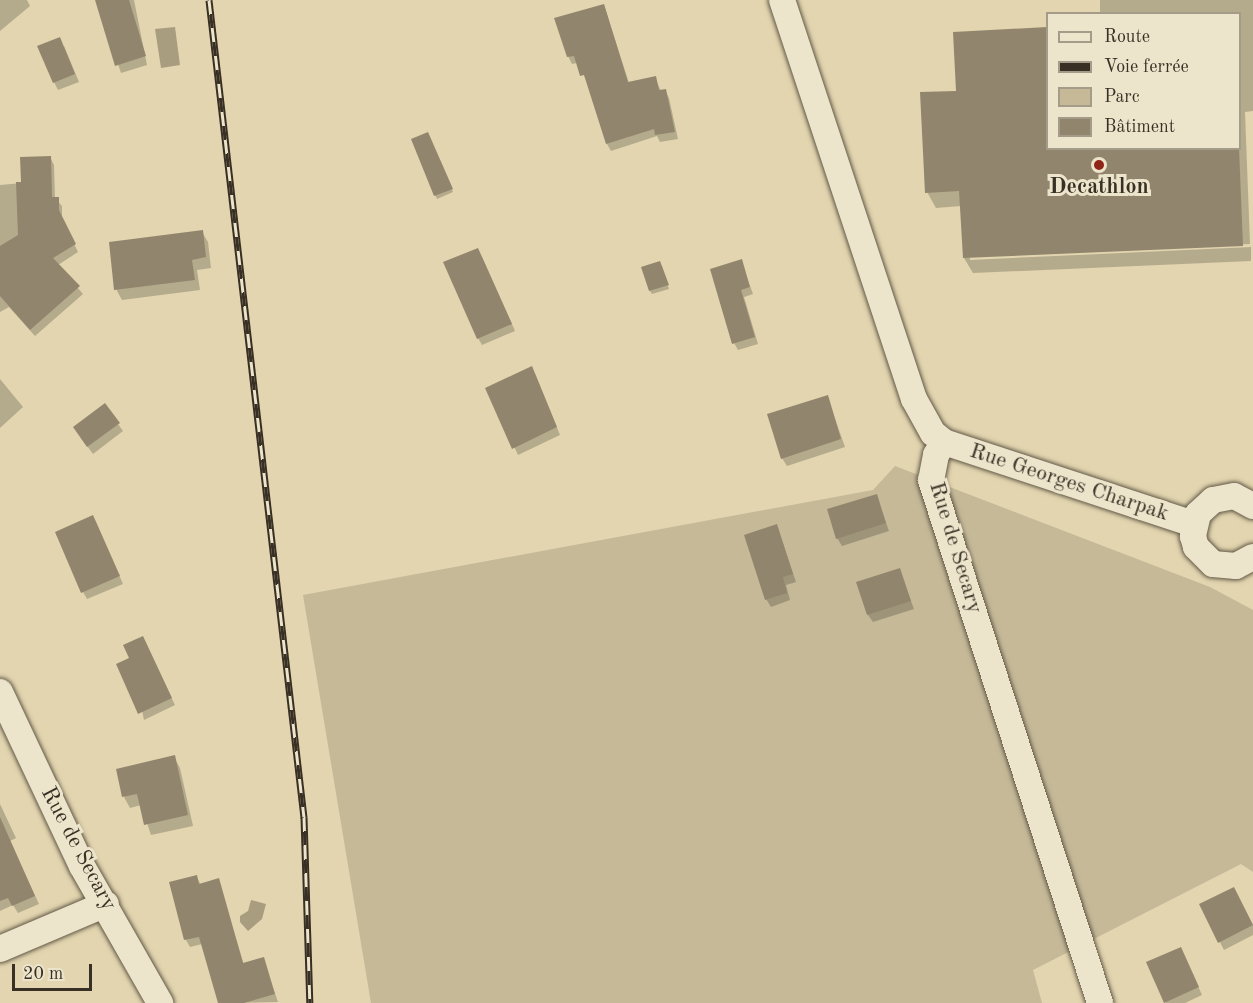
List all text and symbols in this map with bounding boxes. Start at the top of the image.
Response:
legend [1046,12,1241,150]
text: Route [1104,28,1150,46]
text: Voie ferrée [1104,58,1189,76]
text: Parc [1104,88,1140,106]
text: Bâtiment [1104,118,1175,136]
marker: Decathlon [1092,158,1106,172]
place label: Decathlon [1049,175,1149,201]
street label: Rue Georges Charpak [966,438,1172,528]
street label: Rue de Secary [922,479,988,617]
street label: Rue de Secary [34,783,122,915]
scale bar [15,952,94,990]
text: 20 m [23,965,63,983]

